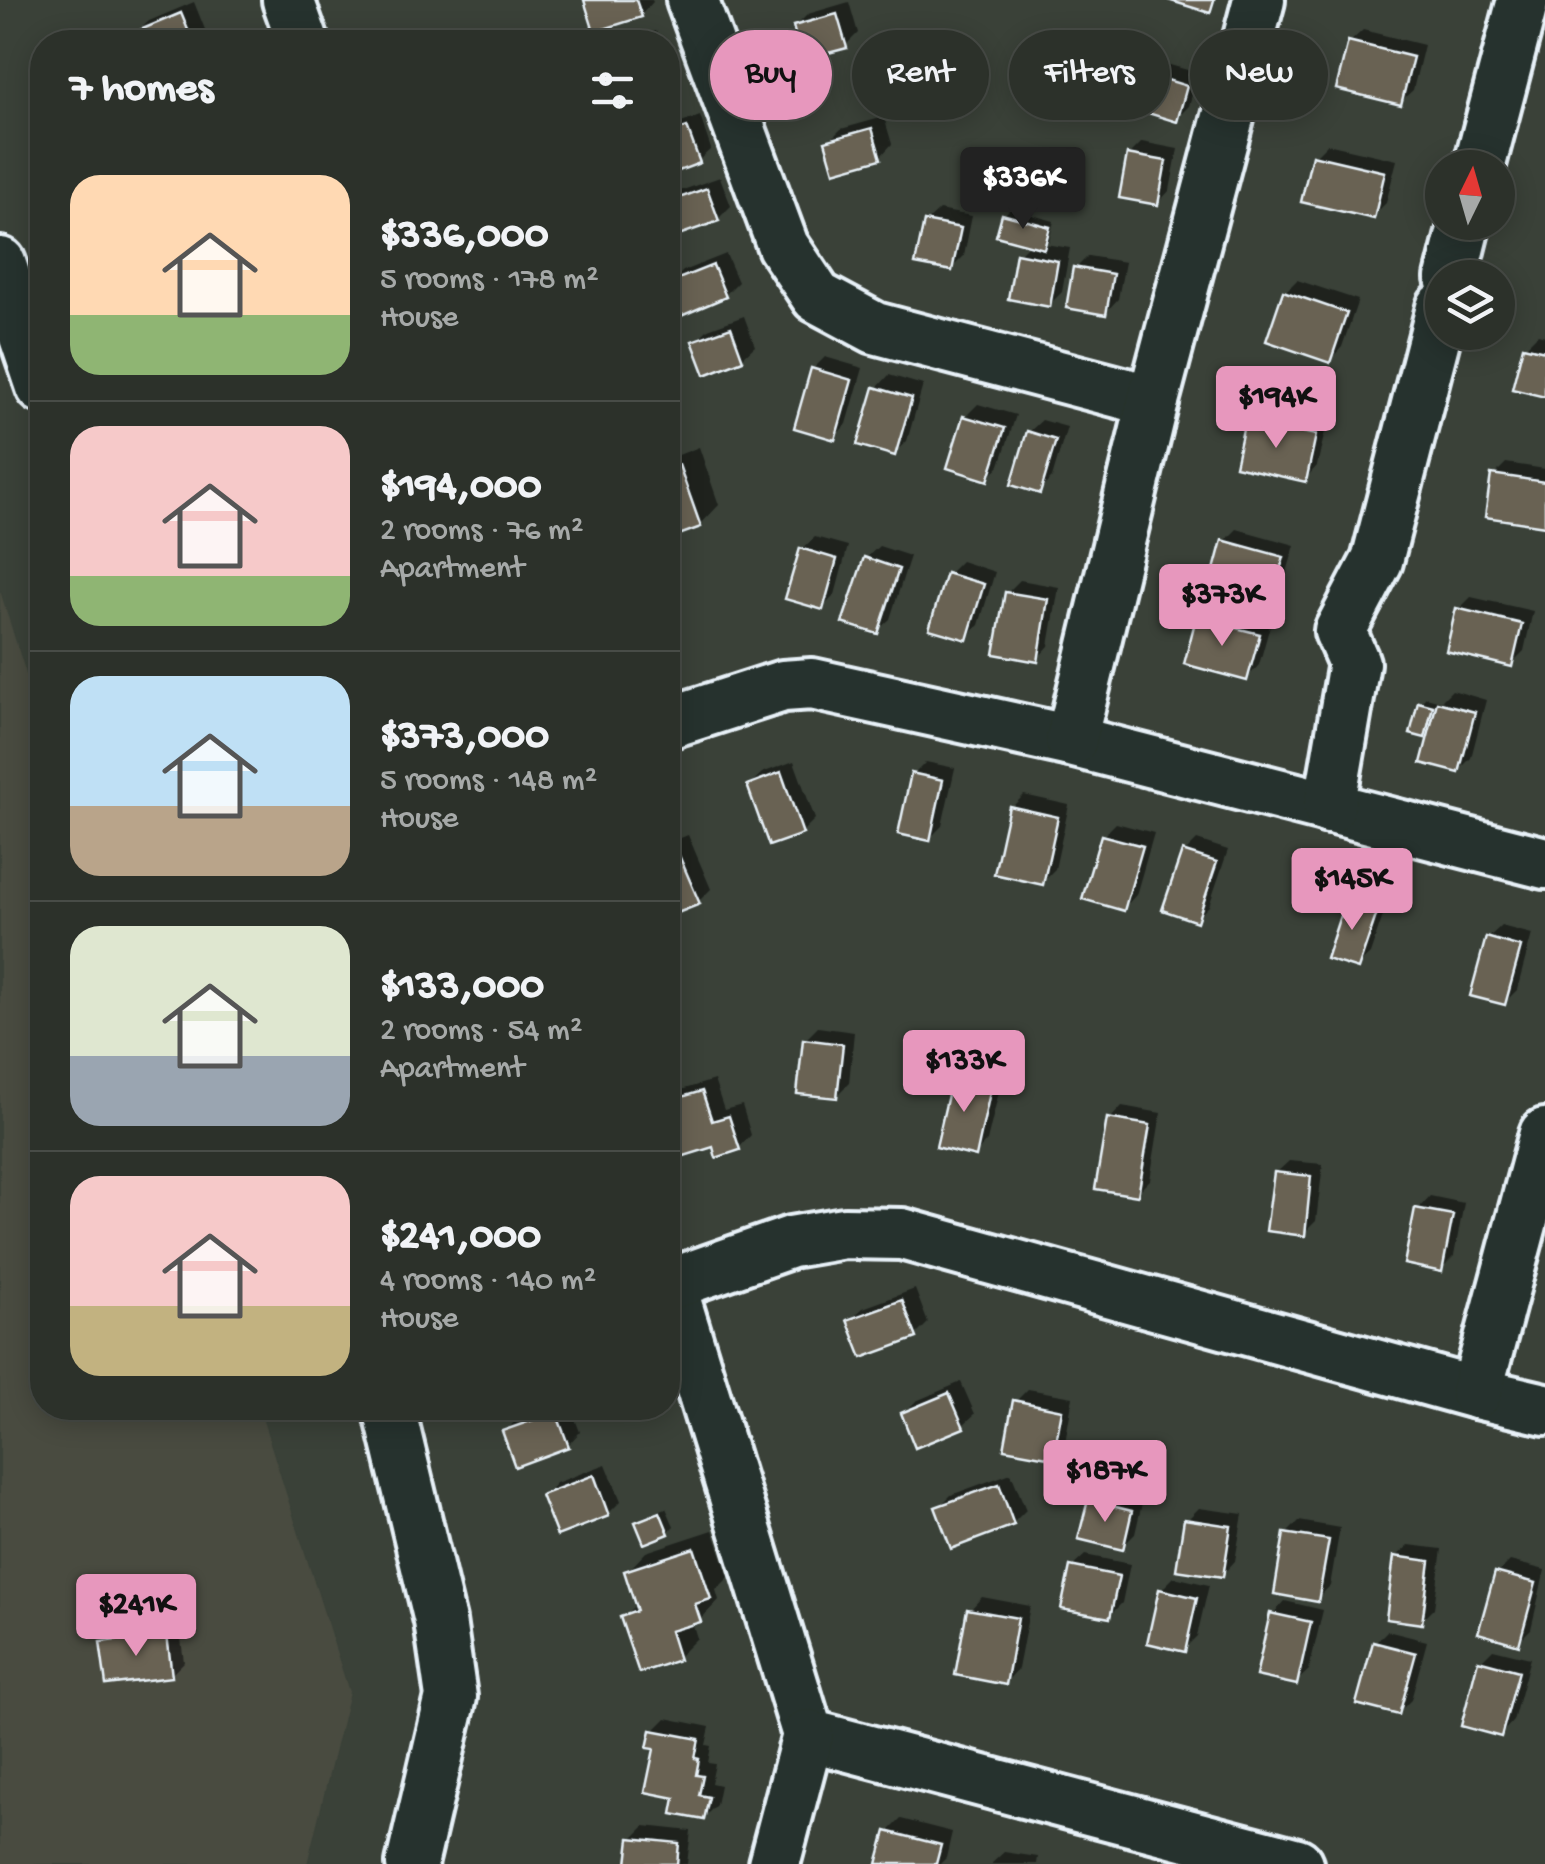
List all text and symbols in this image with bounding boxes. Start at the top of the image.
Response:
chip: Buy [710,30,832,120]
chip: Rent [852,30,989,120]
chip: Filters [1009,30,1170,120]
chip: New [1190,30,1328,120]
icon: filters [585,63,640,118]
text: 7 homes [70,66,213,115]
pin: $336K [953,147,1093,232]
north arrow [1425,150,1515,240]
map controls [1425,150,1515,350]
text: $336K [982,160,1064,198]
text: $336,000 [380,213,549,262]
icon: home [150,215,270,335]
button: layers [1425,260,1515,350]
text: 5 rooms · 178 m² [380,262,599,300]
text: House [380,300,458,338]
pin: $194K [1206,366,1346,451]
text: $194K [1238,379,1314,417]
text: $194,000 [380,464,541,513]
icon: home [150,466,270,586]
text: 2 rooms · 76 m² [380,513,583,551]
text: Apartment [380,551,524,589]
pin: $373K [1152,564,1292,649]
text: $373K [1181,577,1263,615]
text: $373,000 [380,714,549,763]
icon: home [150,716,270,836]
text: 5 rooms · 148 m² [380,763,597,801]
text: House [380,801,458,839]
pin: $145K [1282,848,1422,933]
text: $145K [1314,861,1390,899]
text: $133,000 [380,964,544,1013]
icon: home [150,966,270,1086]
text: 2 rooms · 54 m² [380,1013,582,1051]
pin: $133K [894,1030,1034,1115]
text: $133K [925,1043,1003,1081]
text: Apartment [380,1051,524,1089]
text: $241,000 [380,1214,541,1263]
icon: home [150,1216,270,1336]
text: 4 rooms · 140 m² [380,1263,596,1301]
text: House [380,1301,458,1339]
pin: $187K [1035,1440,1175,1525]
text: $187K [1065,1453,1145,1491]
pin: $241K [66,1574,206,1659]
text: $241K [98,1587,174,1625]

